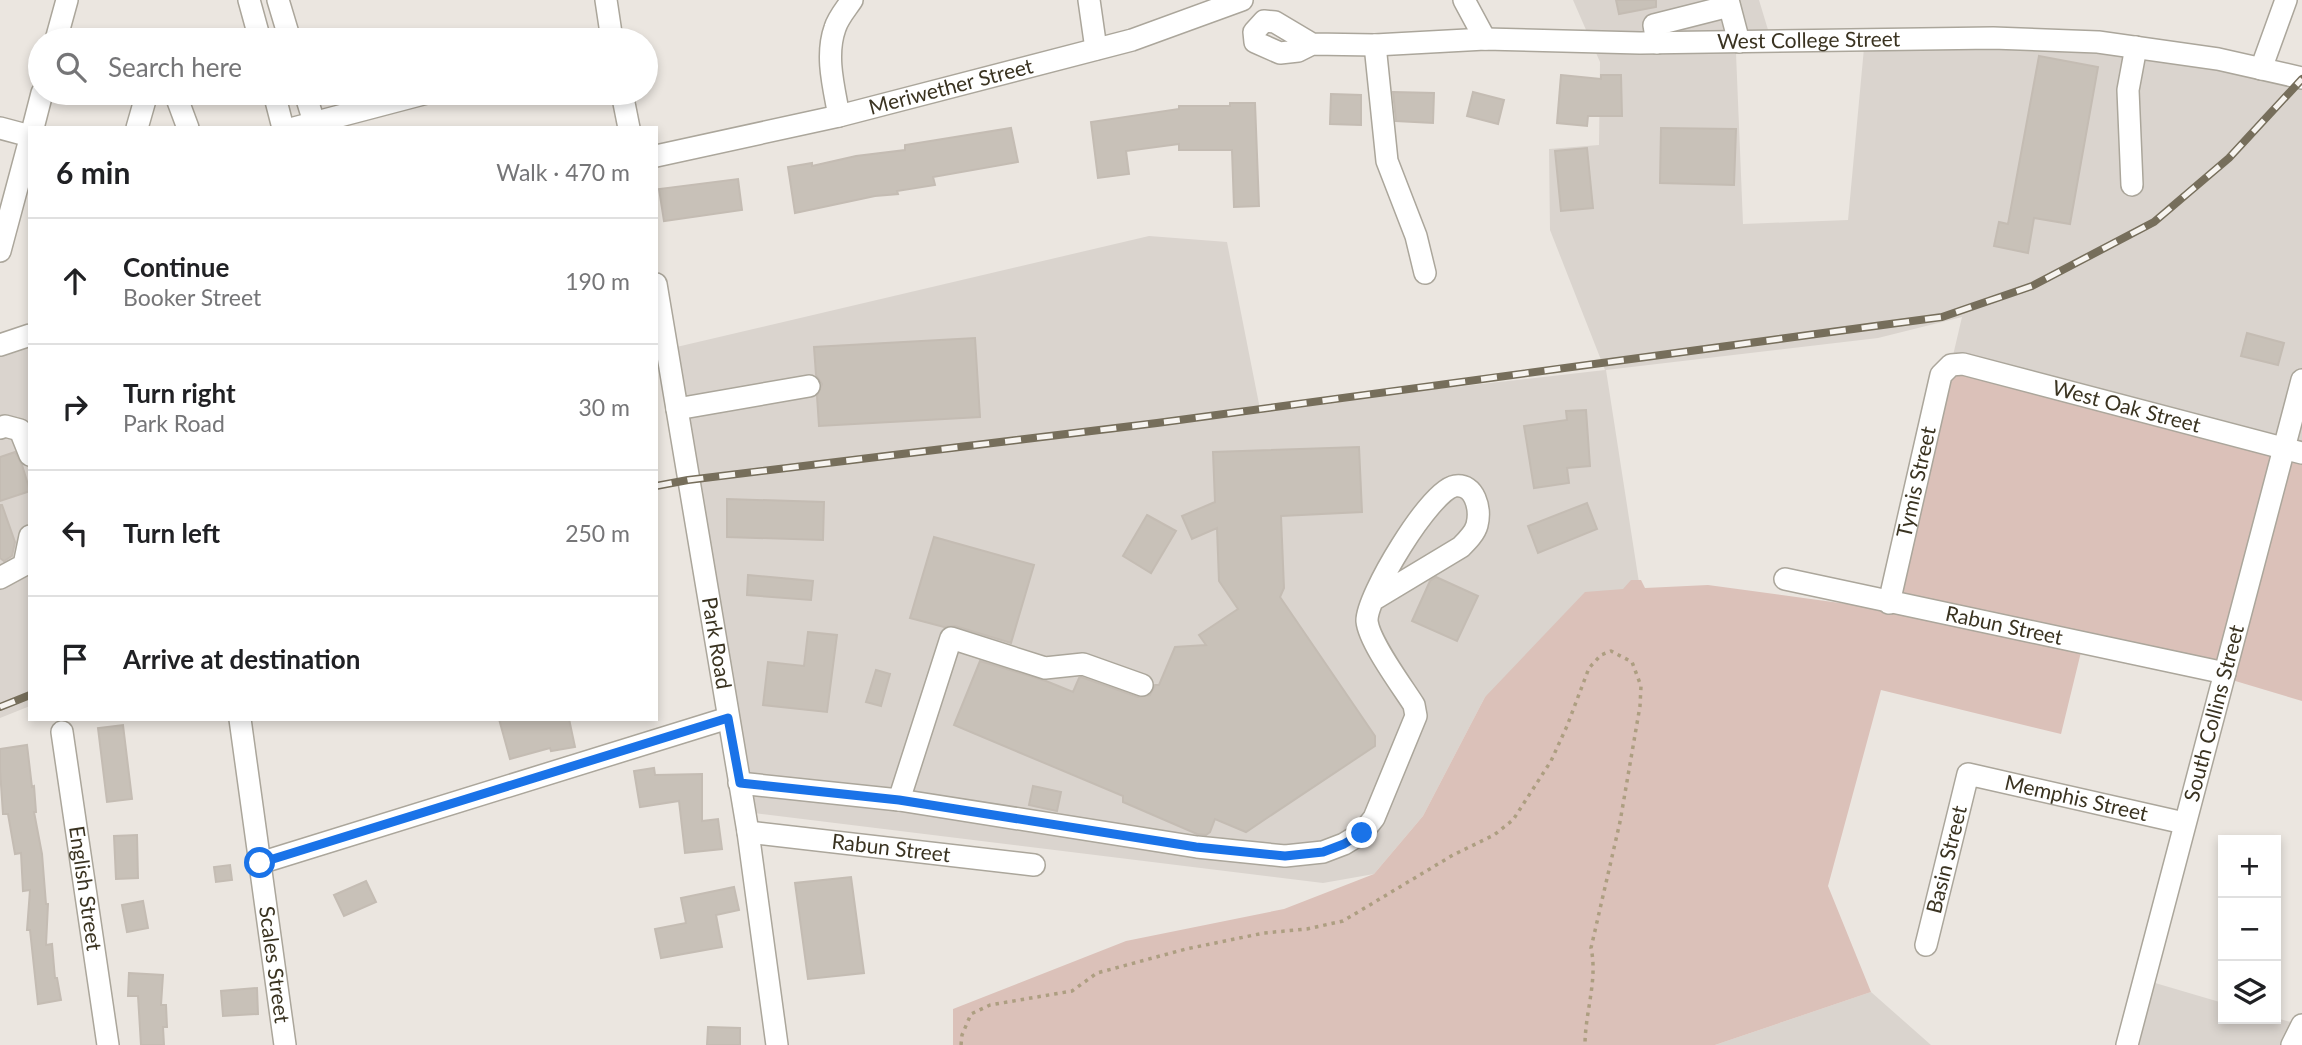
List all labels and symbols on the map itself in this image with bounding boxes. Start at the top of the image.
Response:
street label: West College Street [1717,25,1901,53]
street label: Meriwether Street [866,52,1036,119]
street label: West Oak Street [2050,374,2204,437]
street label: Tymis Street [1890,423,1940,540]
street label: Park Road [698,595,738,691]
street label: Rabun Street [1943,600,2066,649]
street label: South Collins Street [2178,621,2248,804]
street label: Memphis Street [2003,769,2151,826]
street label: Basin Street [1920,802,1971,916]
route end [1346,817,1377,848]
street label: English Street [65,824,108,953]
street label: Rabun Street [831,828,952,866]
route start [244,847,275,878]
street label: Scales Street [255,904,296,1025]

